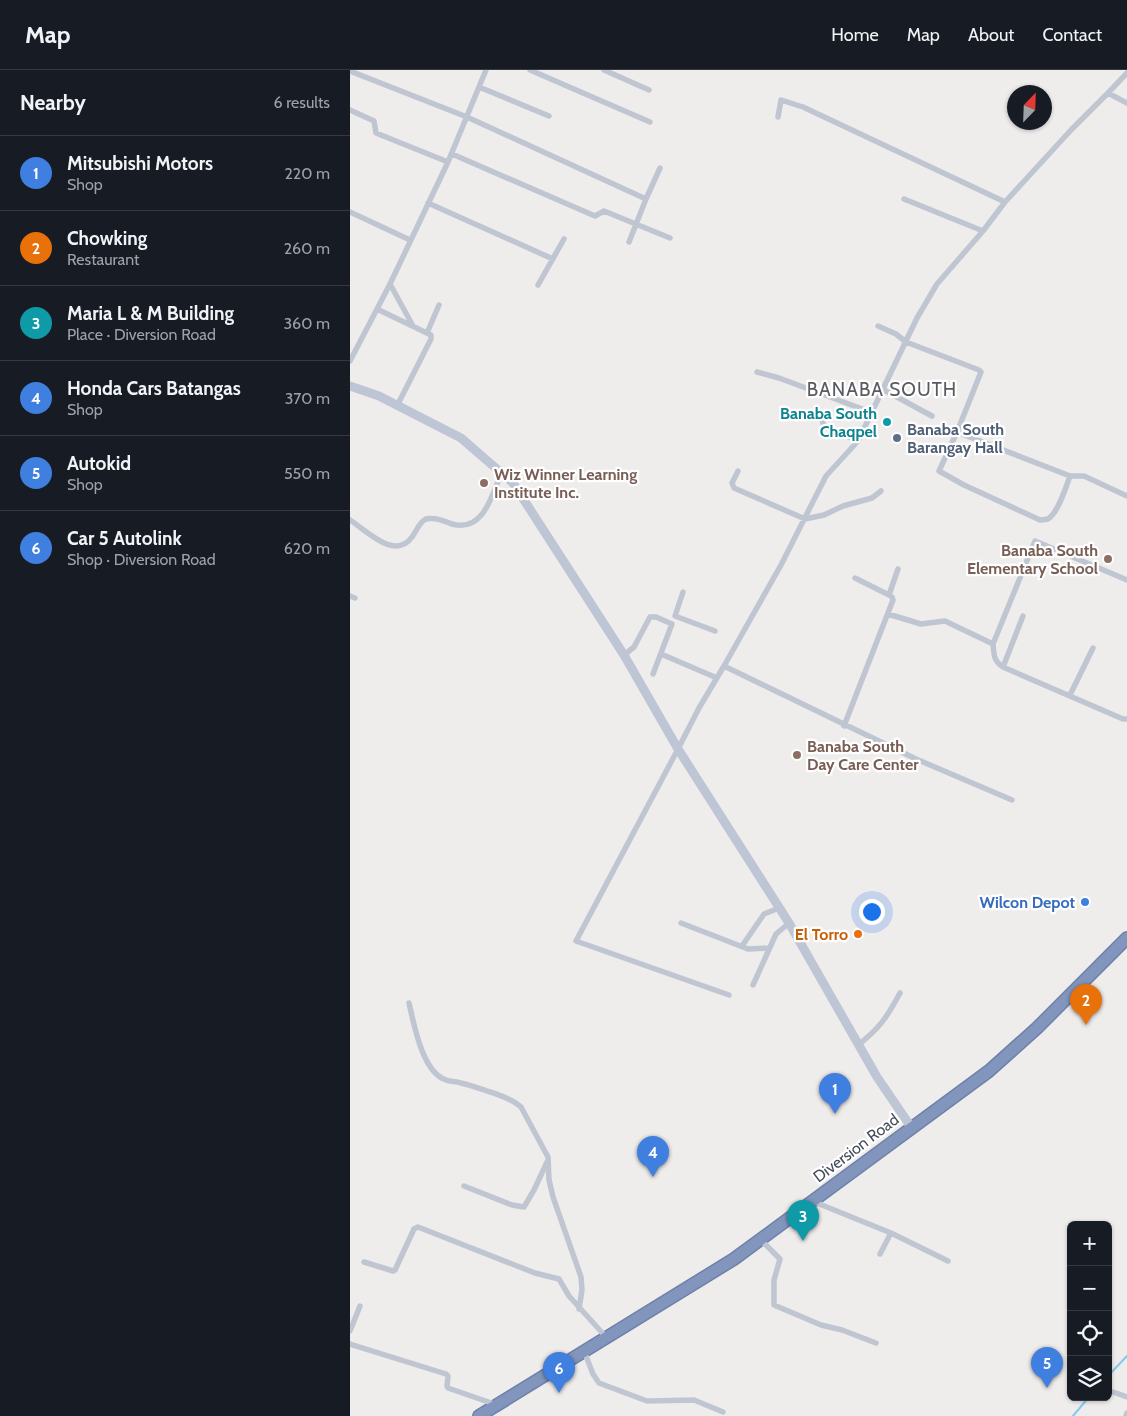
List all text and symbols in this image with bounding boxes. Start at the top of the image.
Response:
text: Map [25,20,71,49]
text: Home [831,24,879,46]
text: Map [907,24,940,46]
text: About [968,24,1014,46]
text: Contact [1042,24,1102,46]
north arrow [1007,85,1052,130]
text: Nearby [20,90,86,115]
text: 6 results [274,93,330,112]
text: Mitsubishi Motors [67,152,213,175]
text: 1 [33,164,39,183]
text: 220 m [284,164,330,183]
text: Shop [67,175,103,194]
text: Chowking [67,227,147,250]
text: 2 [32,239,40,258]
text: 260 m [284,239,330,258]
text: Restaurant [67,250,139,269]
text: Maria L & M Building [67,302,234,325]
text: 3 [32,314,40,333]
text: 360 m [283,314,330,333]
text: Place · Diversion Road [67,325,216,344]
text: Honda Cars Batangas [67,377,241,400]
district label: BANABA SOUTH [807,378,957,401]
text: 4 [31,389,41,408]
text: 370 m [285,389,330,408]
text: Shop [67,400,103,419]
place label: Banaba South Chaqpel [780,404,877,441]
marker: Banaba South Chaqpel [881,416,893,428]
place label: Banaba South Barangay Hall [907,420,1004,457]
marker: Banaba South Barangay Hall [891,432,903,444]
text: Autokid [67,452,131,475]
text: 5 [32,464,40,483]
text: 550 m [284,464,330,483]
place label: Wiz Winner Learning Institute Inc. [494,465,637,502]
text: Shop [67,475,103,494]
marker: Wiz Winner Learning Institute Inc. [478,477,490,489]
text: Car 5 Autolink [67,527,182,550]
text: 6 [32,539,41,558]
text: 620 m [284,539,330,558]
place label: Banaba South Elementary School [967,541,1098,578]
text: Shop · Diversion Road [67,550,216,569]
marker: Banaba South Elementary School [1102,553,1114,565]
place label: Banaba South Day Care Center [807,737,919,774]
marker: Banaba South Day Care Center [791,749,803,761]
place label: Wilcon Depot [980,893,1075,912]
marker: Wilcon Depot [1079,896,1091,908]
your location [859,899,885,925]
place label: El Torro [795,925,848,944]
marker: El Torro [852,928,864,940]
pin: 2 [1070,984,1102,1025]
pin: 1 [819,1073,851,1114]
street label: Diversion Road [810,1110,902,1186]
pin: 4 [637,1136,669,1177]
pin: 3 [787,1200,819,1241]
map controls [1067,1221,1112,1401]
button: + [1067,1221,1112,1266]
button: − [1067,1266,1112,1311]
button: locate [1067,1311,1112,1356]
pin: 5 [1031,1347,1063,1388]
pin: 6 [543,1352,575,1393]
button: layers [1067,1356,1112,1401]

